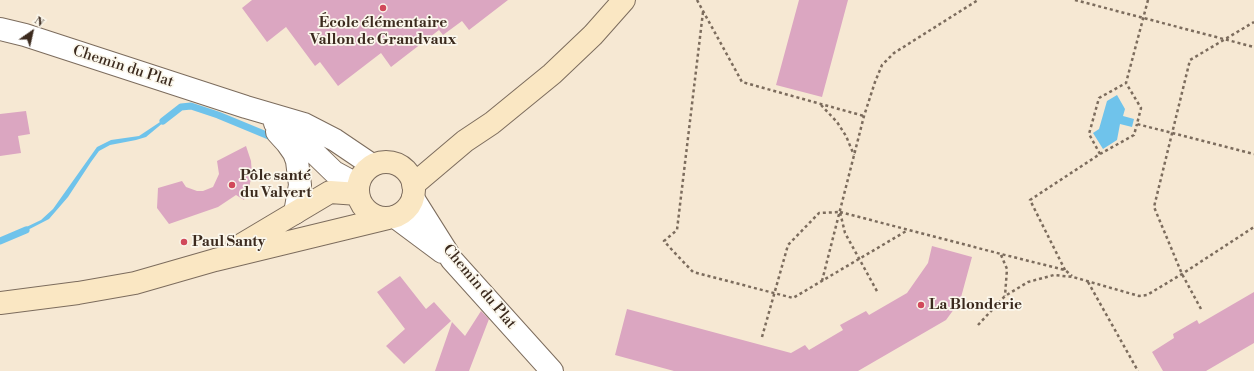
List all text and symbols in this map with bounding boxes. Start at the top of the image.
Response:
marker: École élémentaire Vallon de Grandvaux [378,3,388,13]
north arrow [12,12,52,52]
text: N [31,14,46,30]
place label: École élémentaire Vallon de Grandvaux [310,14,456,49]
street label: Chemin du Plat [70,42,176,92]
place label: Pôle santé du Valvert [240,167,311,202]
marker: Pôle santé du Valvert [227,180,237,190]
place label: Paul Santy [192,233,265,251]
marker: Paul Santy [179,237,189,247]
street label: Chemin du Plat [438,241,520,333]
place label: La Blonderie [929,296,1022,314]
marker: La Blonderie [916,300,926,310]

